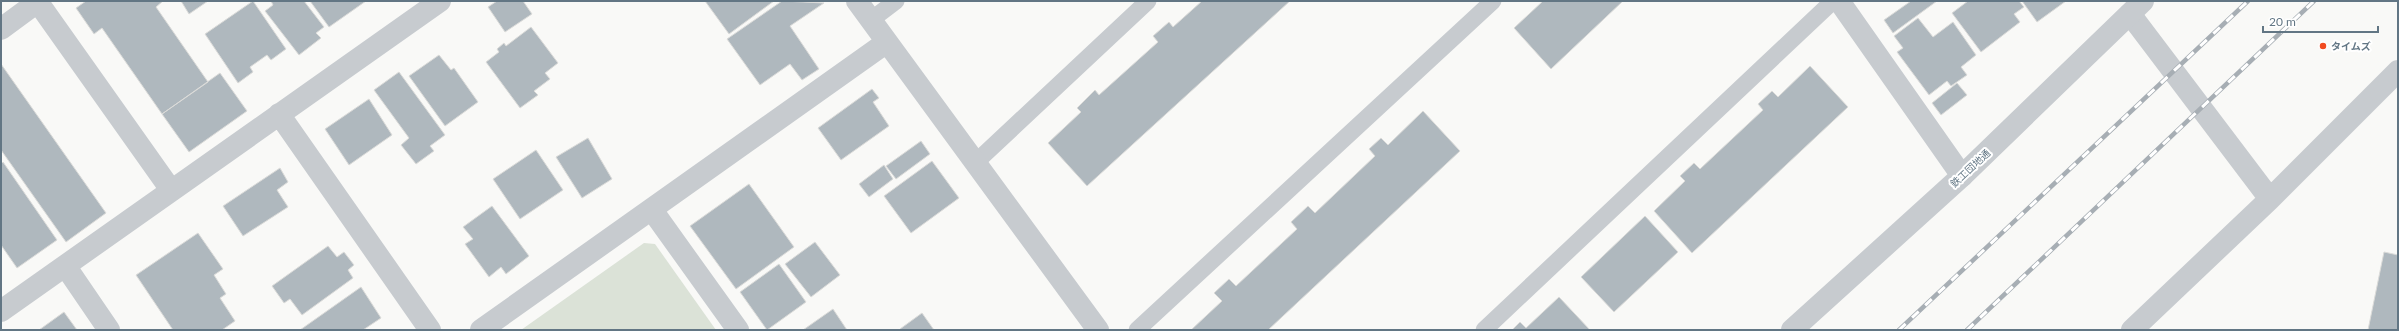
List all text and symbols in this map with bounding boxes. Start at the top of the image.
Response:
scale bar [2263,8,2378,34]
text: 20 m [2269,14,2296,29]
place label: タイムズ [2331,40,2371,52]
marker: タイムズ [2318,41,2328,51]
street label: 鉄工団地通 [1948,147,1992,189]

